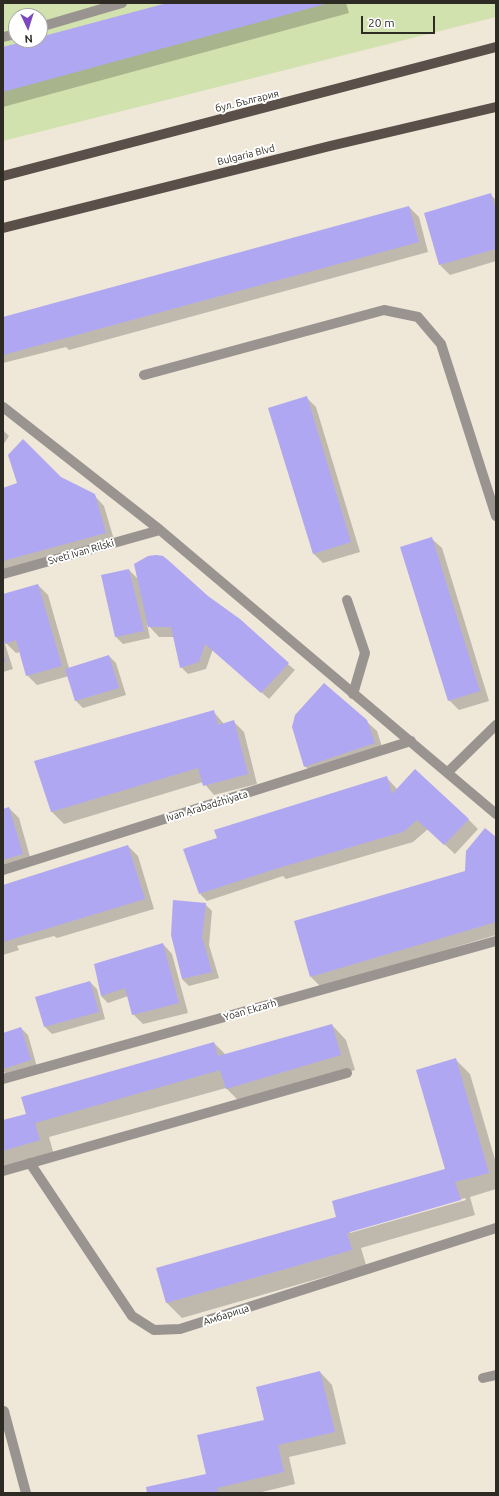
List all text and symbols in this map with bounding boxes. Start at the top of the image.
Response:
north arrow [8,8,48,48]
scale bar [363,8,437,34]
text: 20 m [368,16,395,29]
text: N [24,33,33,45]
street label: бул. България [214,87,280,115]
street label: Bulgaria Blvd [216,142,276,168]
street label: Sveti Ivan Rilski [47,537,115,567]
street label: Ivan Arabadzhiyata [165,788,249,824]
street label: Yoan Ekzarh [222,997,278,1023]
street label: Амбарица [202,1302,250,1328]

